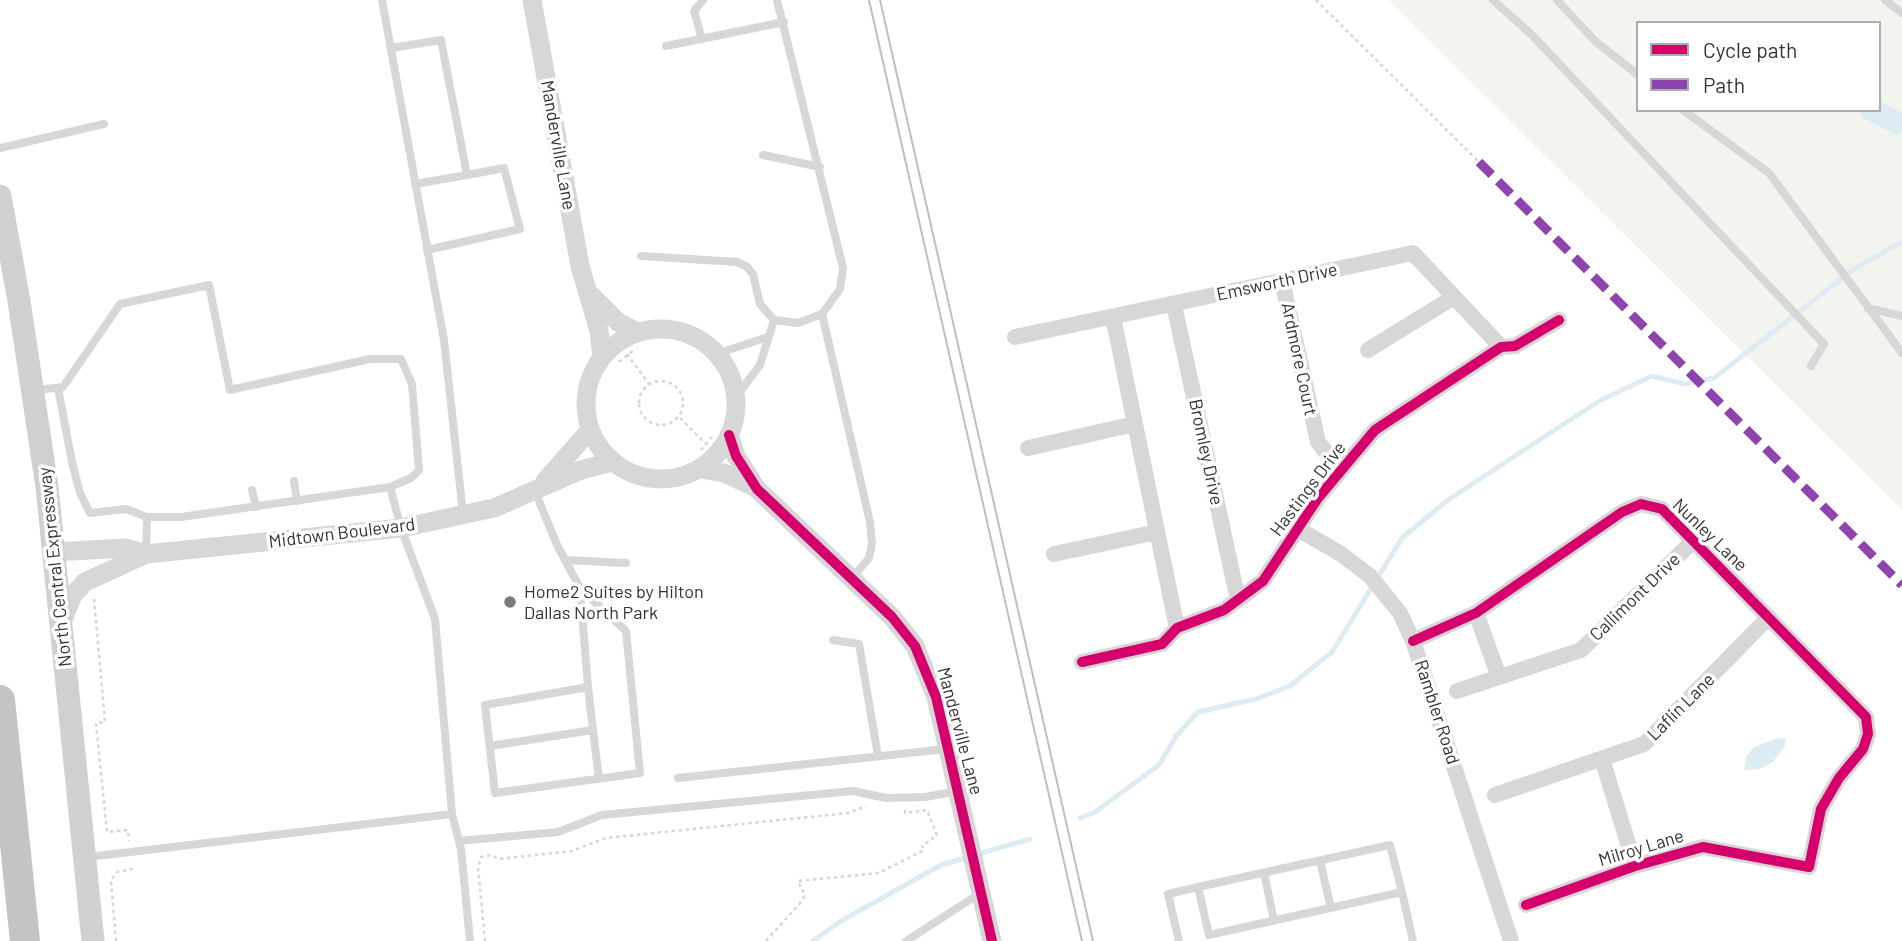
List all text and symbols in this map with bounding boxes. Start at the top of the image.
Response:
legend [1636,21,1881,112]
text: Cycle path [1703,37,1797,62]
text: Path [1703,72,1745,97]
street label: Manderville Lane [536,78,580,212]
street label: Emsworth Drive [1215,259,1339,305]
street label: Ardmore Court [1276,300,1322,418]
street label: Bromley Drive [1184,397,1228,507]
street label: Hastings Drive [1266,438,1350,540]
street label: North Central Expressway [34,466,76,668]
street label: Nunley Lane [1668,494,1752,576]
street label: Midtown Boulevard [268,513,416,553]
street label: Callimont Drive [1585,548,1685,646]
place label: Home2 Suites by Hilton Dallas North Park [524,581,704,624]
marker: Home2 Suites by Hilton Dallas North Park [502,594,518,610]
street label: Rambler Road [1410,657,1464,767]
street label: Manderville Lane [933,665,987,797]
street label: Laflin Lane [1643,669,1719,745]
street label: Milroy Lane [1596,825,1686,871]

